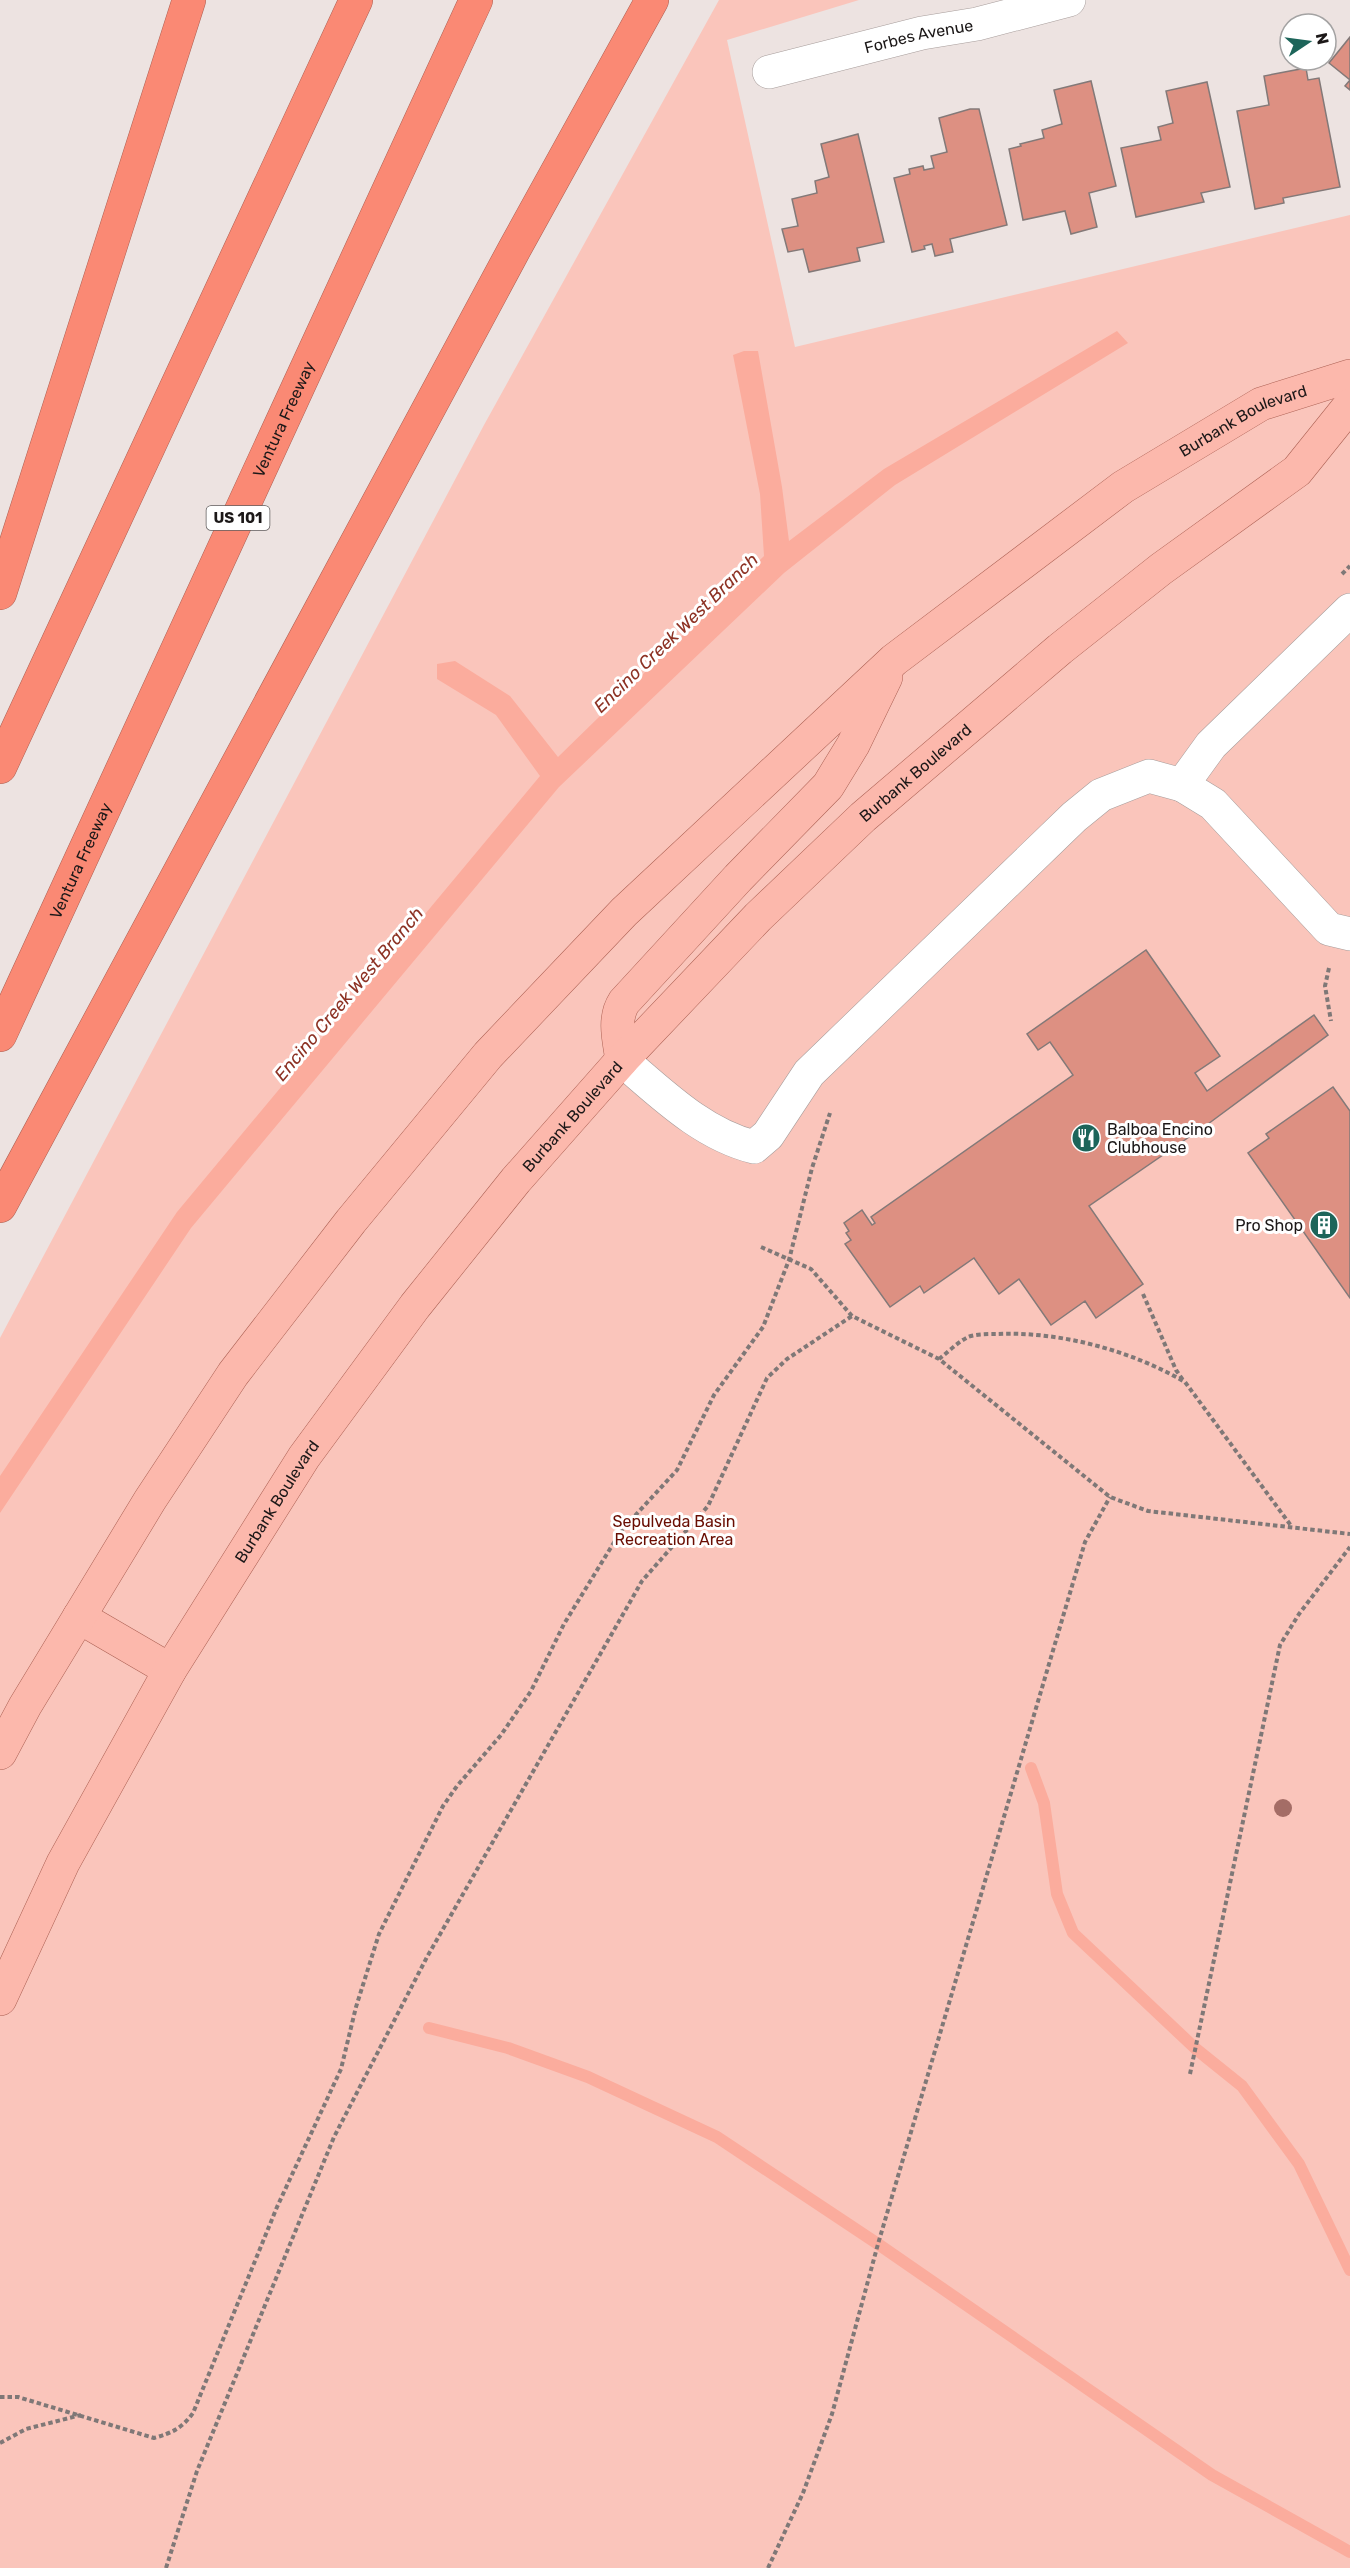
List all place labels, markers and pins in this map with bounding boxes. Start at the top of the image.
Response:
place label: Balboa Encino Clubhouse [1107,1120,1213,1157]
restaurant icon: Balboa Encino Clubhouse [1070,1122,1102,1154]
building icon: Pro Shop [1308,1209,1340,1241]
place label: Pro Shop [1235,1216,1303,1235]

